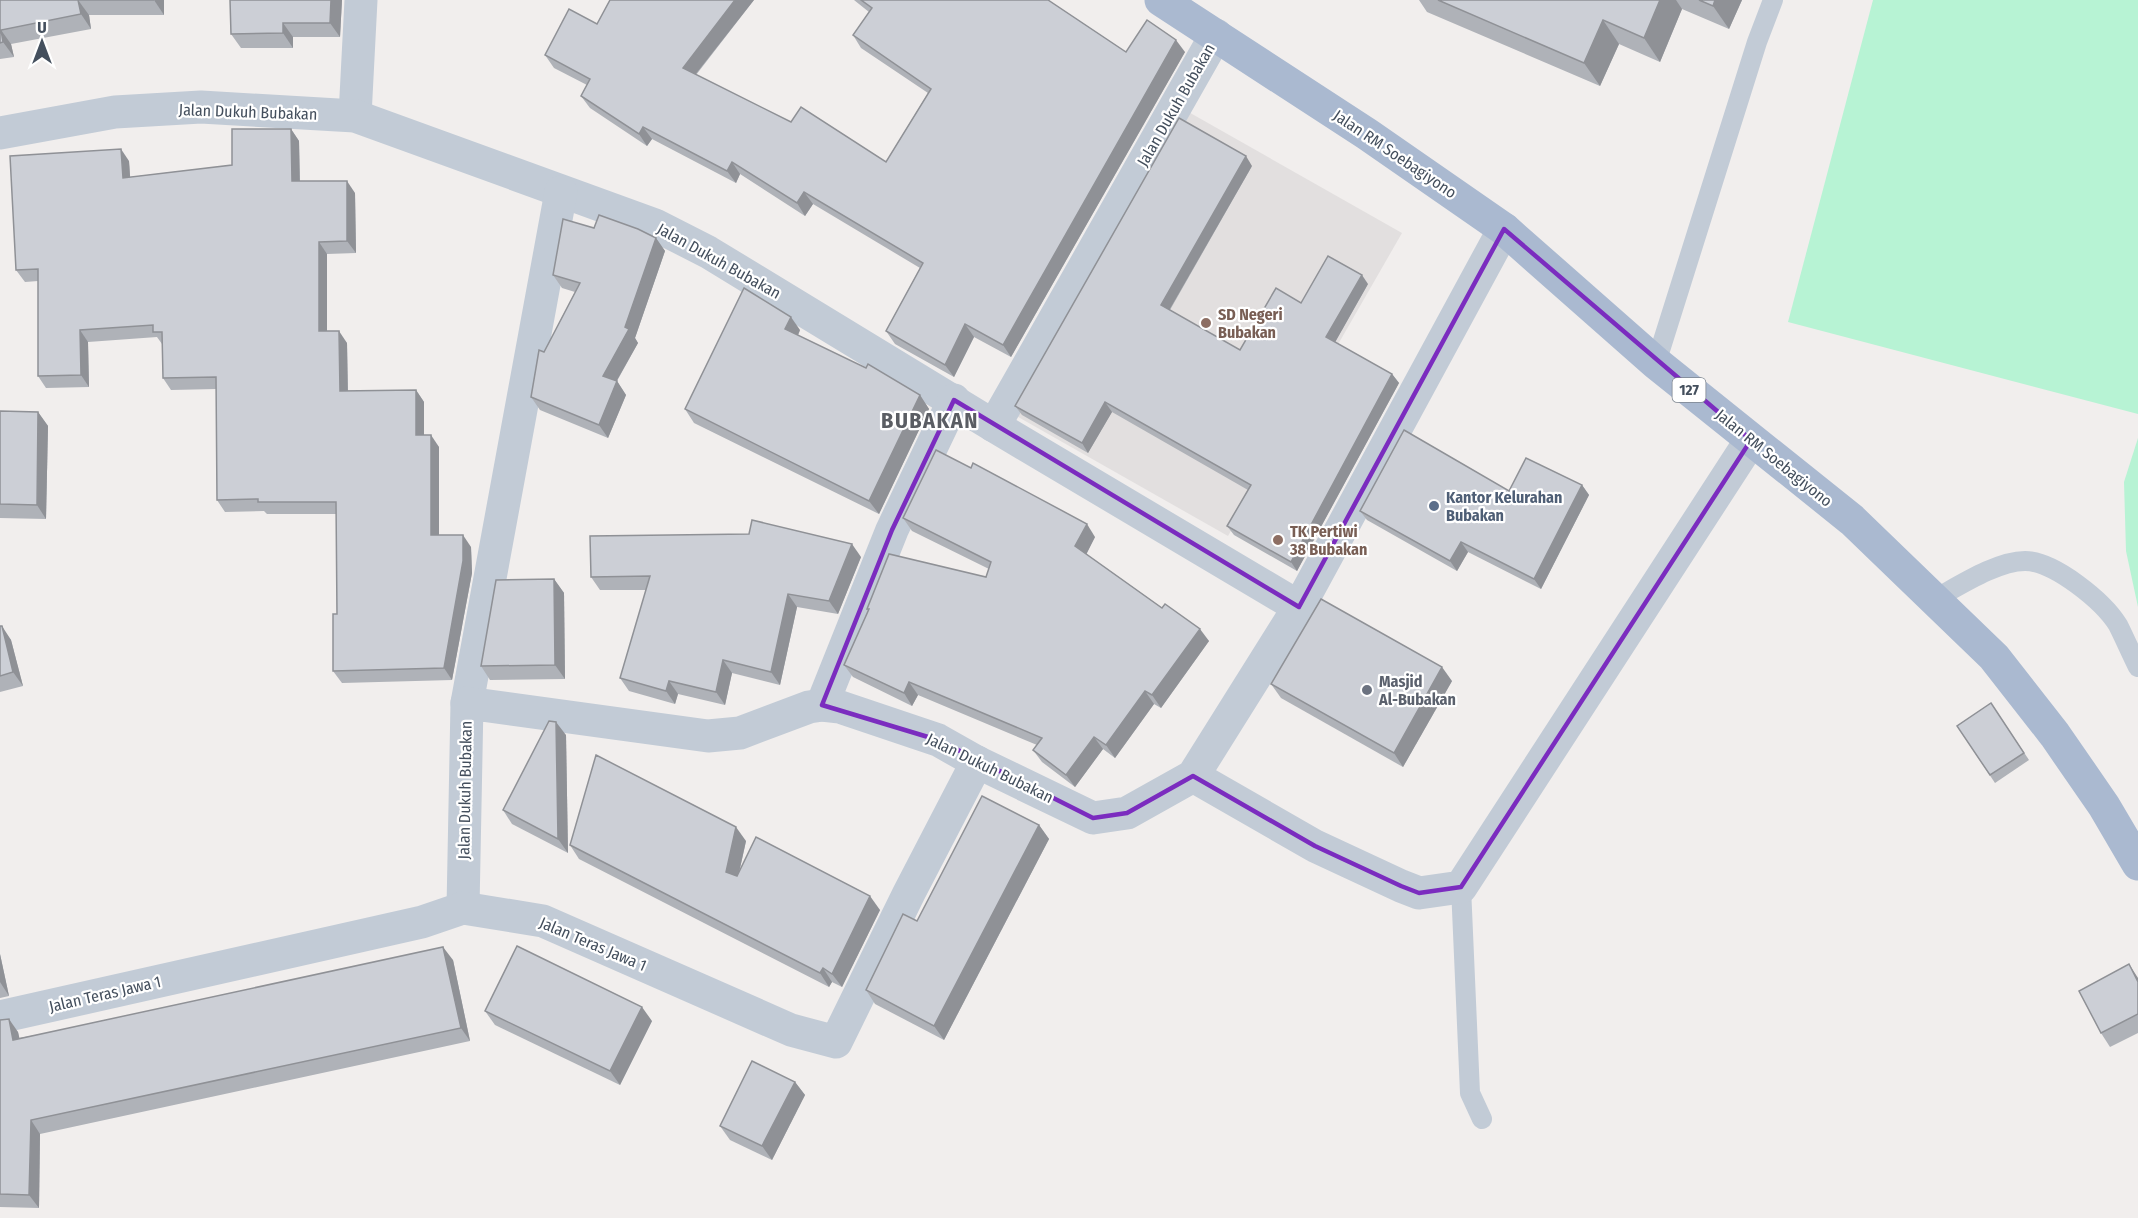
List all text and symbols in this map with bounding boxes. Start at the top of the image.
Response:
north arrow [12,12,72,72]
text: U [37,18,47,37]
street label: Jalan Dukuh Bubakan [1133,40,1219,170]
street label: Jalan Dukuh Bubakan [178,100,318,124]
street label: Jalan RM Soebagiyono [1330,106,1460,202]
street label: Jalan Dukuh Bubakan [654,219,784,303]
place label: SD Negeri Bubakan [1218,305,1283,342]
marker: SD Negeri Bubakan [1199,316,1213,330]
road number: 127 [1672,378,1706,402]
street label: Jalan RM Soebagiyono [1712,405,1836,511]
district label: BUBAKAN [881,407,979,434]
place label: Kantor Kelurahan Bubakan [1446,488,1562,525]
marker: Kantor Kelurahan Bubakan [1427,499,1441,513]
place label: TK Pertiwi 38 Bubakan [1289,522,1367,559]
marker: TK Pertiwi 38 Bubakan [1271,533,1285,547]
place label: Masjid Al-Bubakan [1378,672,1456,709]
marker: Masjid Al-Bubakan [1360,683,1374,697]
street label: Jalan Dukuh Bubakan [454,721,476,859]
street label: Jalan Dukuh Bubakan [924,729,1056,807]
street label: Jalan Teras Jawa 1 [537,913,649,975]
street label: Jalan Teras Jawa 1 [47,972,163,1016]

